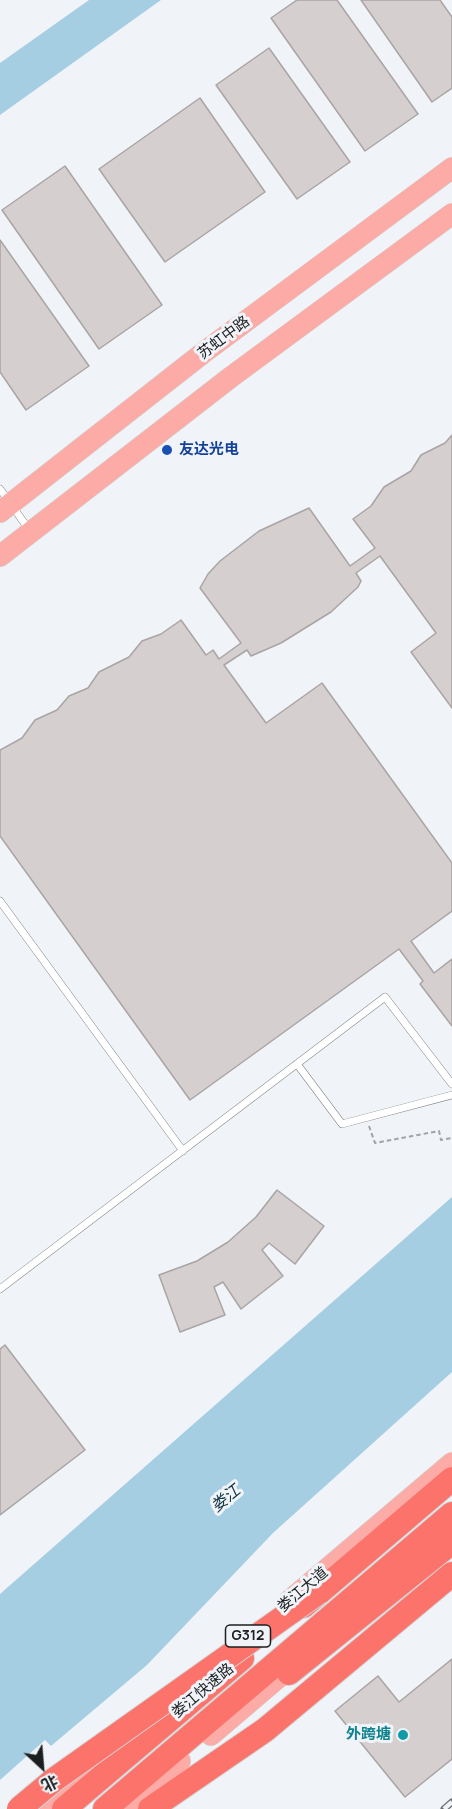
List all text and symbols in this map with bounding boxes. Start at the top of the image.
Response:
street label: 苏虹中路 [195,313,253,363]
place label: 友达光电 [179,441,239,459]
marker: 友达光电 [160,443,174,457]
water label: 娄江 [208,1481,244,1517]
street label: 娄江大道 [274,1564,332,1616]
road number: G312 [226,1625,270,1647]
street label: 娄江快速路 [168,1660,238,1722]
place label: 外跨塘 [346,1726,391,1744]
marker: 外跨塘 [396,1728,410,1742]
north arrow [12,1737,72,1797]
text: 北 [38,1770,62,1797]

